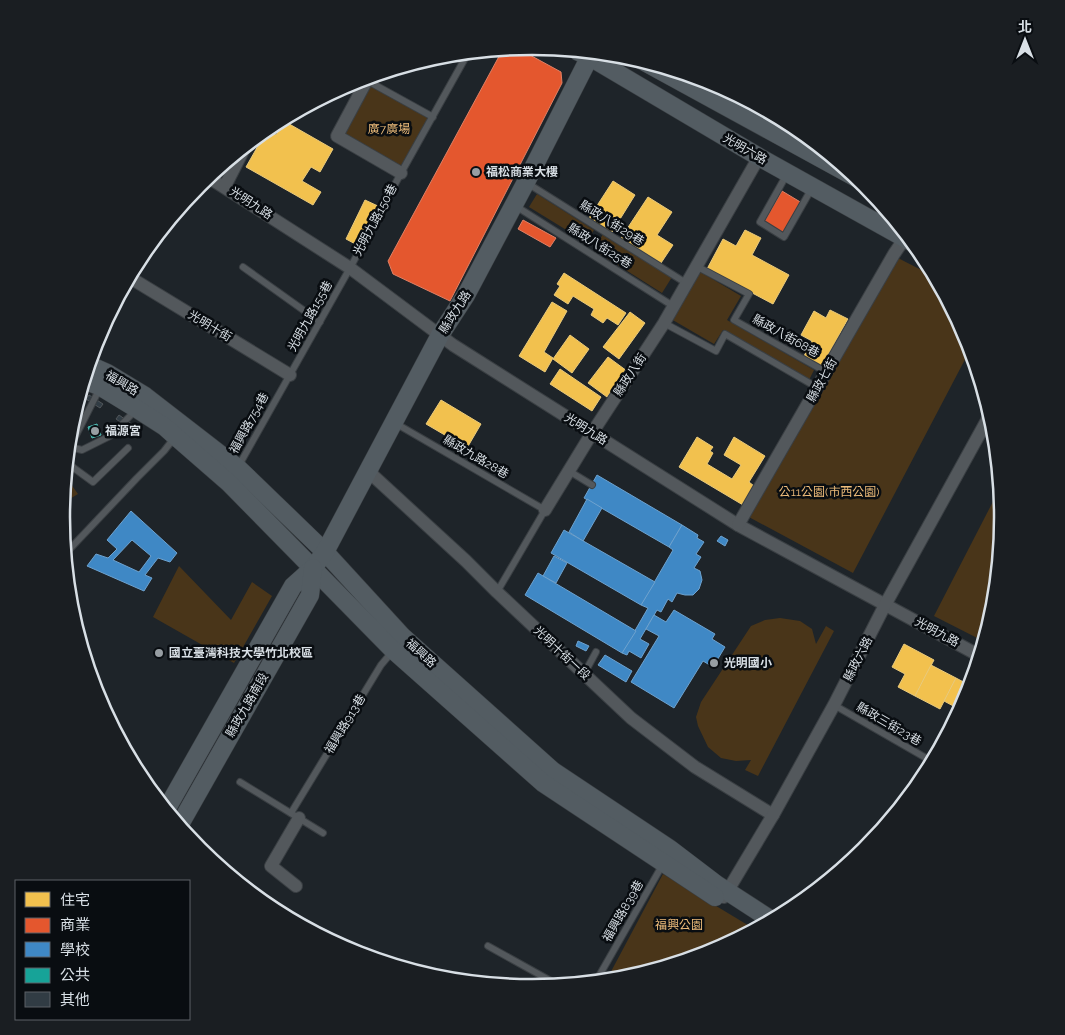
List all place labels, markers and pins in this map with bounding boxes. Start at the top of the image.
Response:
place label: 福松商業大樓 [486,165,558,179]
marker: 福松商業大樓 [470,166,482,178]
place label: 福源宮 [105,424,141,438]
marker: 福源宮 [89,425,101,437]
place label: 國立臺灣科技大學竹北校區 [169,646,313,660]
marker: 國立臺灣科技大學竹北校區 [153,647,165,659]
place label: 光明國小 [724,656,772,670]
marker: 光明國小 [708,657,720,669]

